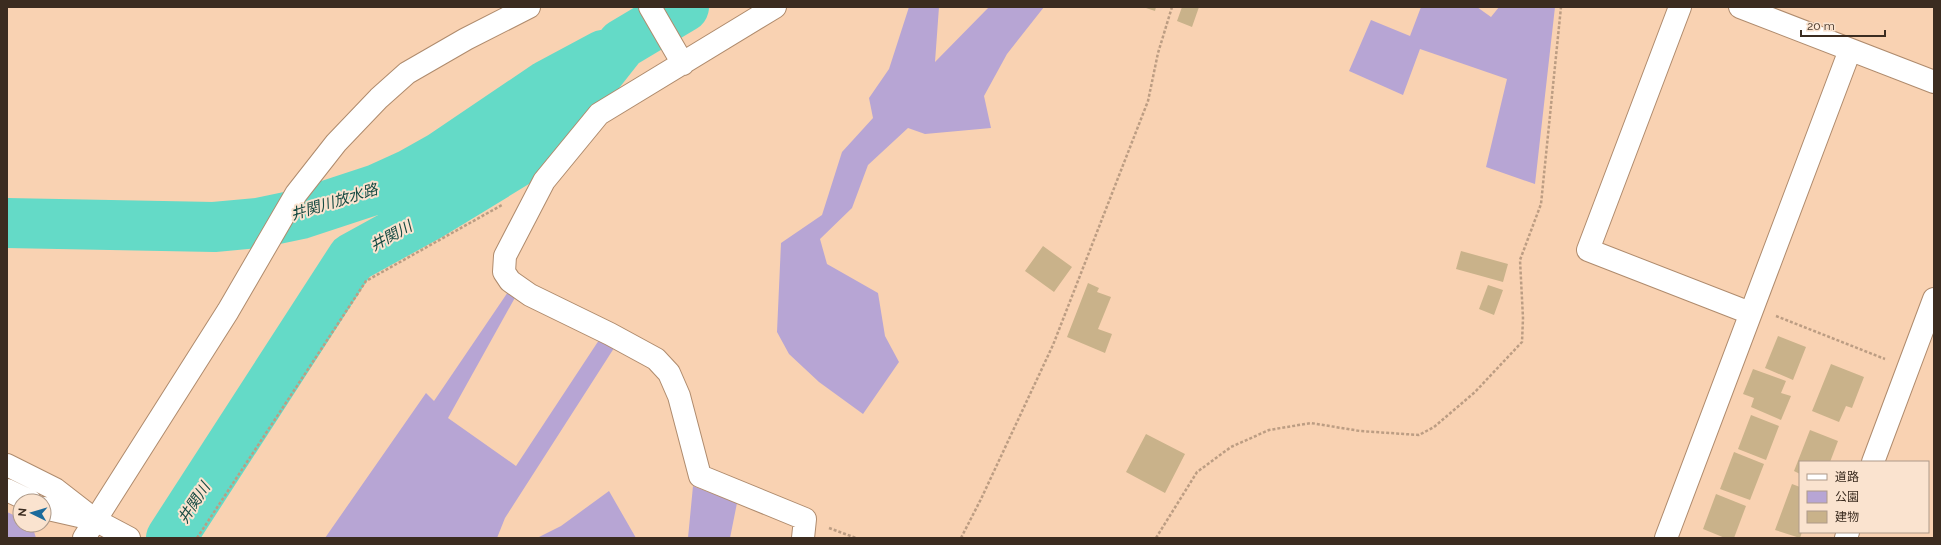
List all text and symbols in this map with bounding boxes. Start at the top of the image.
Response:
scale bar [1801,12,1885,38]
text: 20 m [1807,19,1835,33]
water label: 井関川放水路 [288,180,382,224]
water label: 井関川 [367,216,417,255]
legend [1799,461,1929,533]
text: 道路 [1835,470,1859,484]
water label: 井関川 [174,478,215,527]
text: 公園 [1835,490,1859,504]
north arrow [12,493,52,533]
text: N [16,507,29,517]
text: 建物 [1835,510,1859,524]

